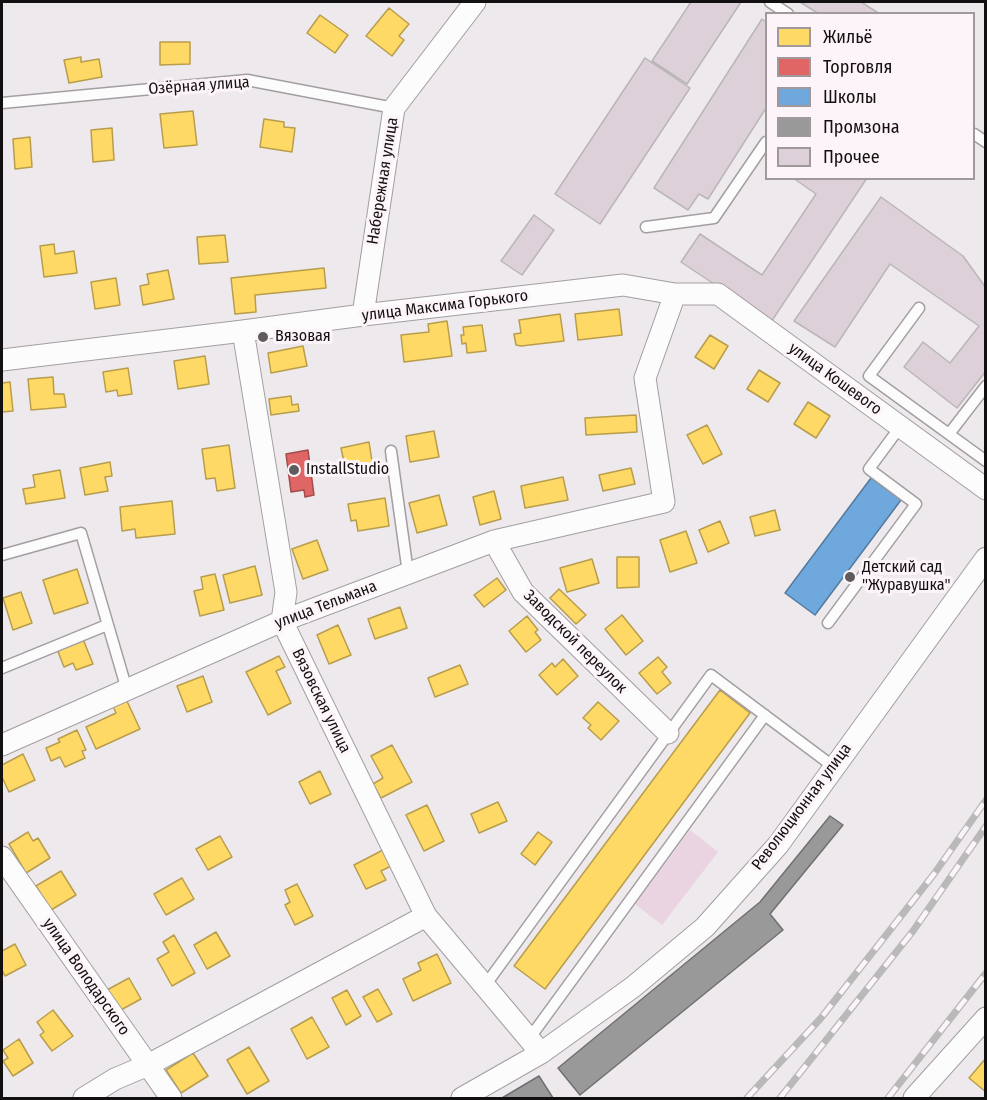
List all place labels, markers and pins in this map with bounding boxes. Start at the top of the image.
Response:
place label: Вязовая [275,327,331,347]
marker: Вязовая [256,330,270,344]
place label: InstallStudio [306,460,389,480]
marker: InstallStudio [287,463,301,477]
place label: Детский сад "Журавушка" [862,558,951,596]
marker: Детский сад "Журавушка" [843,570,857,584]

